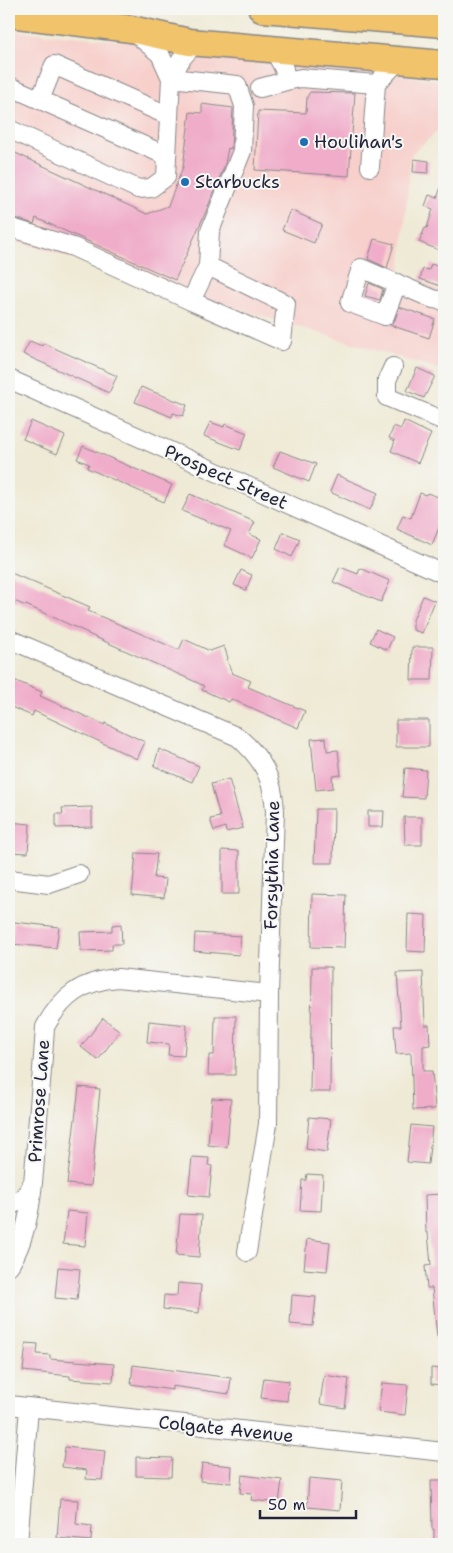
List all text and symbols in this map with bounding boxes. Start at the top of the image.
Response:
place label: Houlihan's [314,130,403,154]
marker: Houlihan's [298,136,310,148]
place label: Starbucks [195,170,280,194]
marker: Starbucks [179,176,191,188]
street label: Prospect Street [160,439,292,515]
street label: Forsythia Lane [259,800,285,930]
street label: Primrose Lane [23,1039,55,1163]
street label: Colgate Avenue [157,1410,295,1448]
scale bar [260,1488,357,1520]
text: 50 m [268,1495,306,1515]

